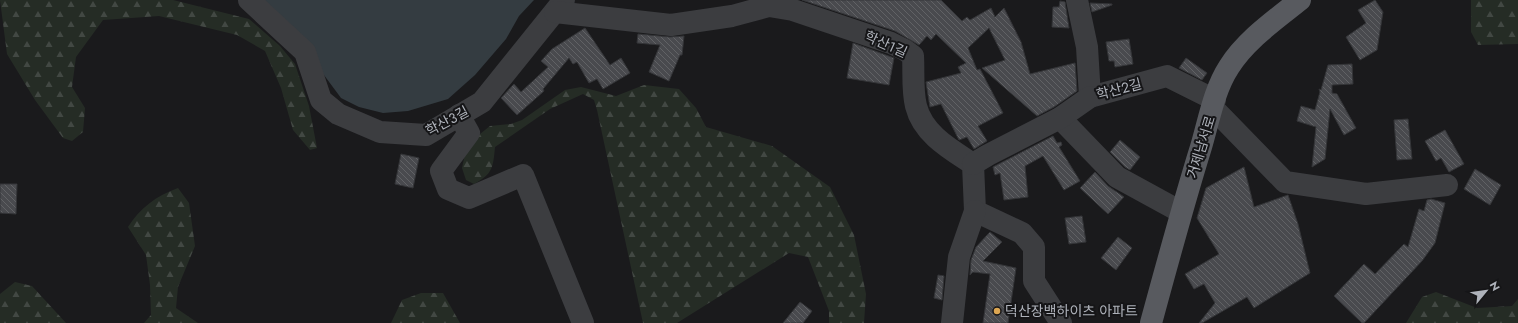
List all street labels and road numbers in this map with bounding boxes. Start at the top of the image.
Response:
street label: 학산1길 [861,26,911,62]
street label: 학산2길 [1094,73,1144,105]
street label: 학산3길 [422,101,472,141]
street label: 거제남서로 [1182,113,1220,181]

